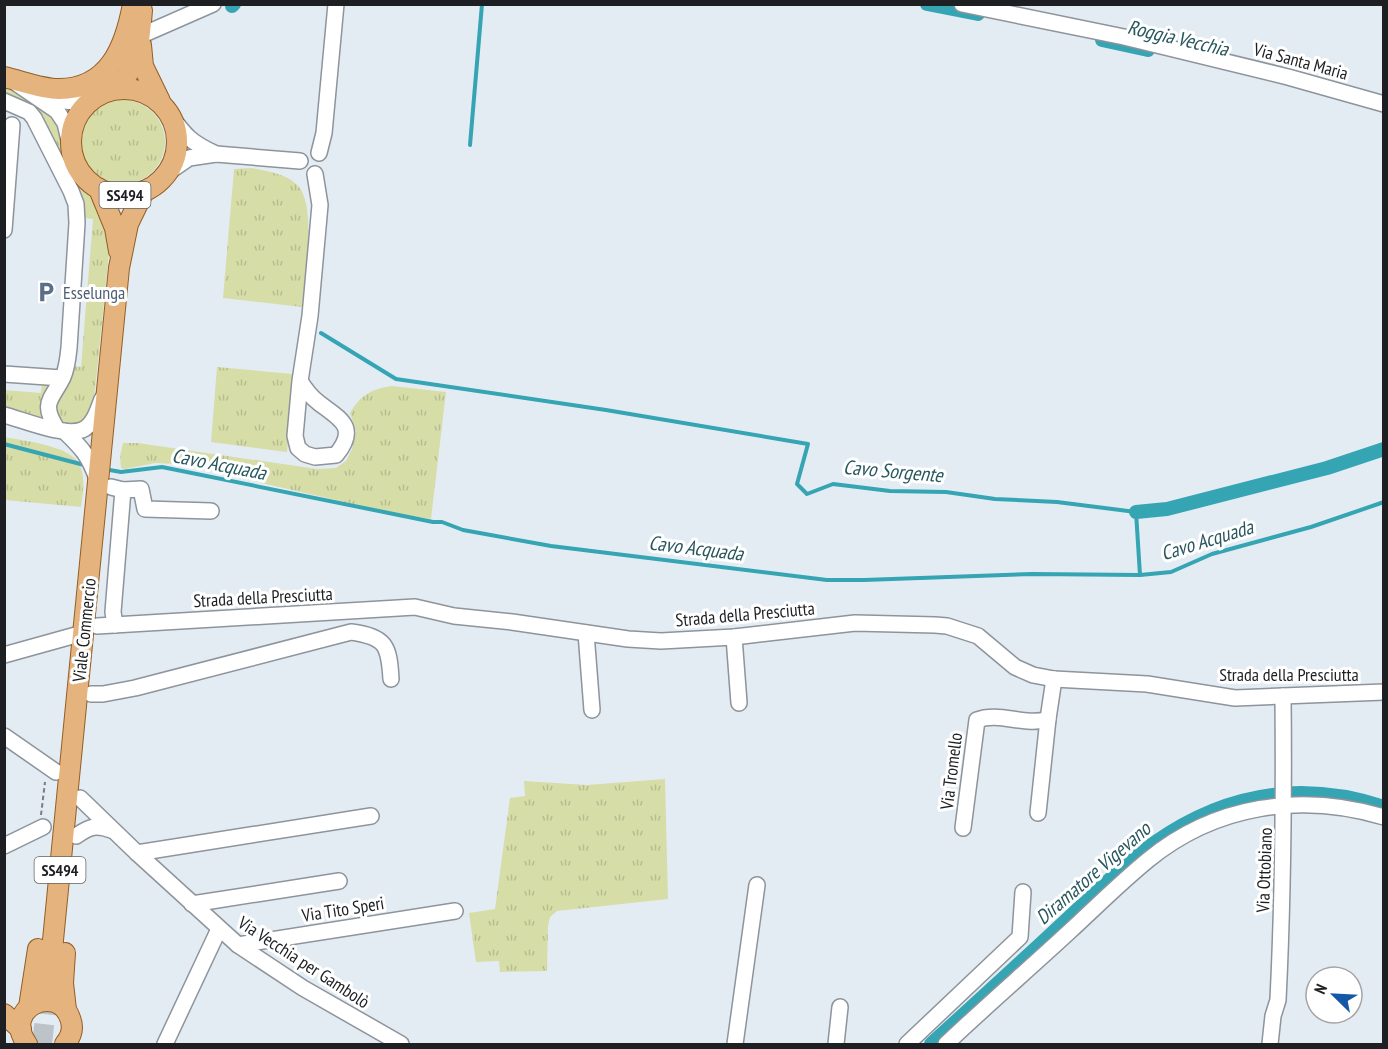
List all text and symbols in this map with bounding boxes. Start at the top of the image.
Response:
water label: Roggia Vecchia [1125,14,1232,62]
street label: Via Santa Maria [1250,37,1351,85]
road number: SS494 [100,182,150,208]
parking icon: Esselunga [34,280,58,304]
place label: Esselunga [63,281,125,304]
water label: Cavo Acquada [170,442,269,486]
water label: Cavo Sorgente [842,454,945,488]
water label: Cavo Acquada [1158,513,1257,566]
water label: Cavo Acquada [647,529,746,567]
street label: Viale Commercio [67,577,101,684]
street label: Strada della Presciutta [193,582,333,612]
street label: Strada della Presciutta [674,596,816,632]
street label: Strada della Presciutta [1219,663,1359,686]
street label: Via Tromello [935,731,967,812]
water label: Diramatore Vigevano [1030,815,1157,930]
street label: Via Ottobiano [1251,827,1277,914]
road number: SS494 [34,857,86,883]
street label: Via Tito Speri [299,891,386,927]
street label: Via Vecchia per Gambolò [233,910,374,1013]
north arrow [1304,965,1364,1025]
text: N [1309,981,1331,997]

